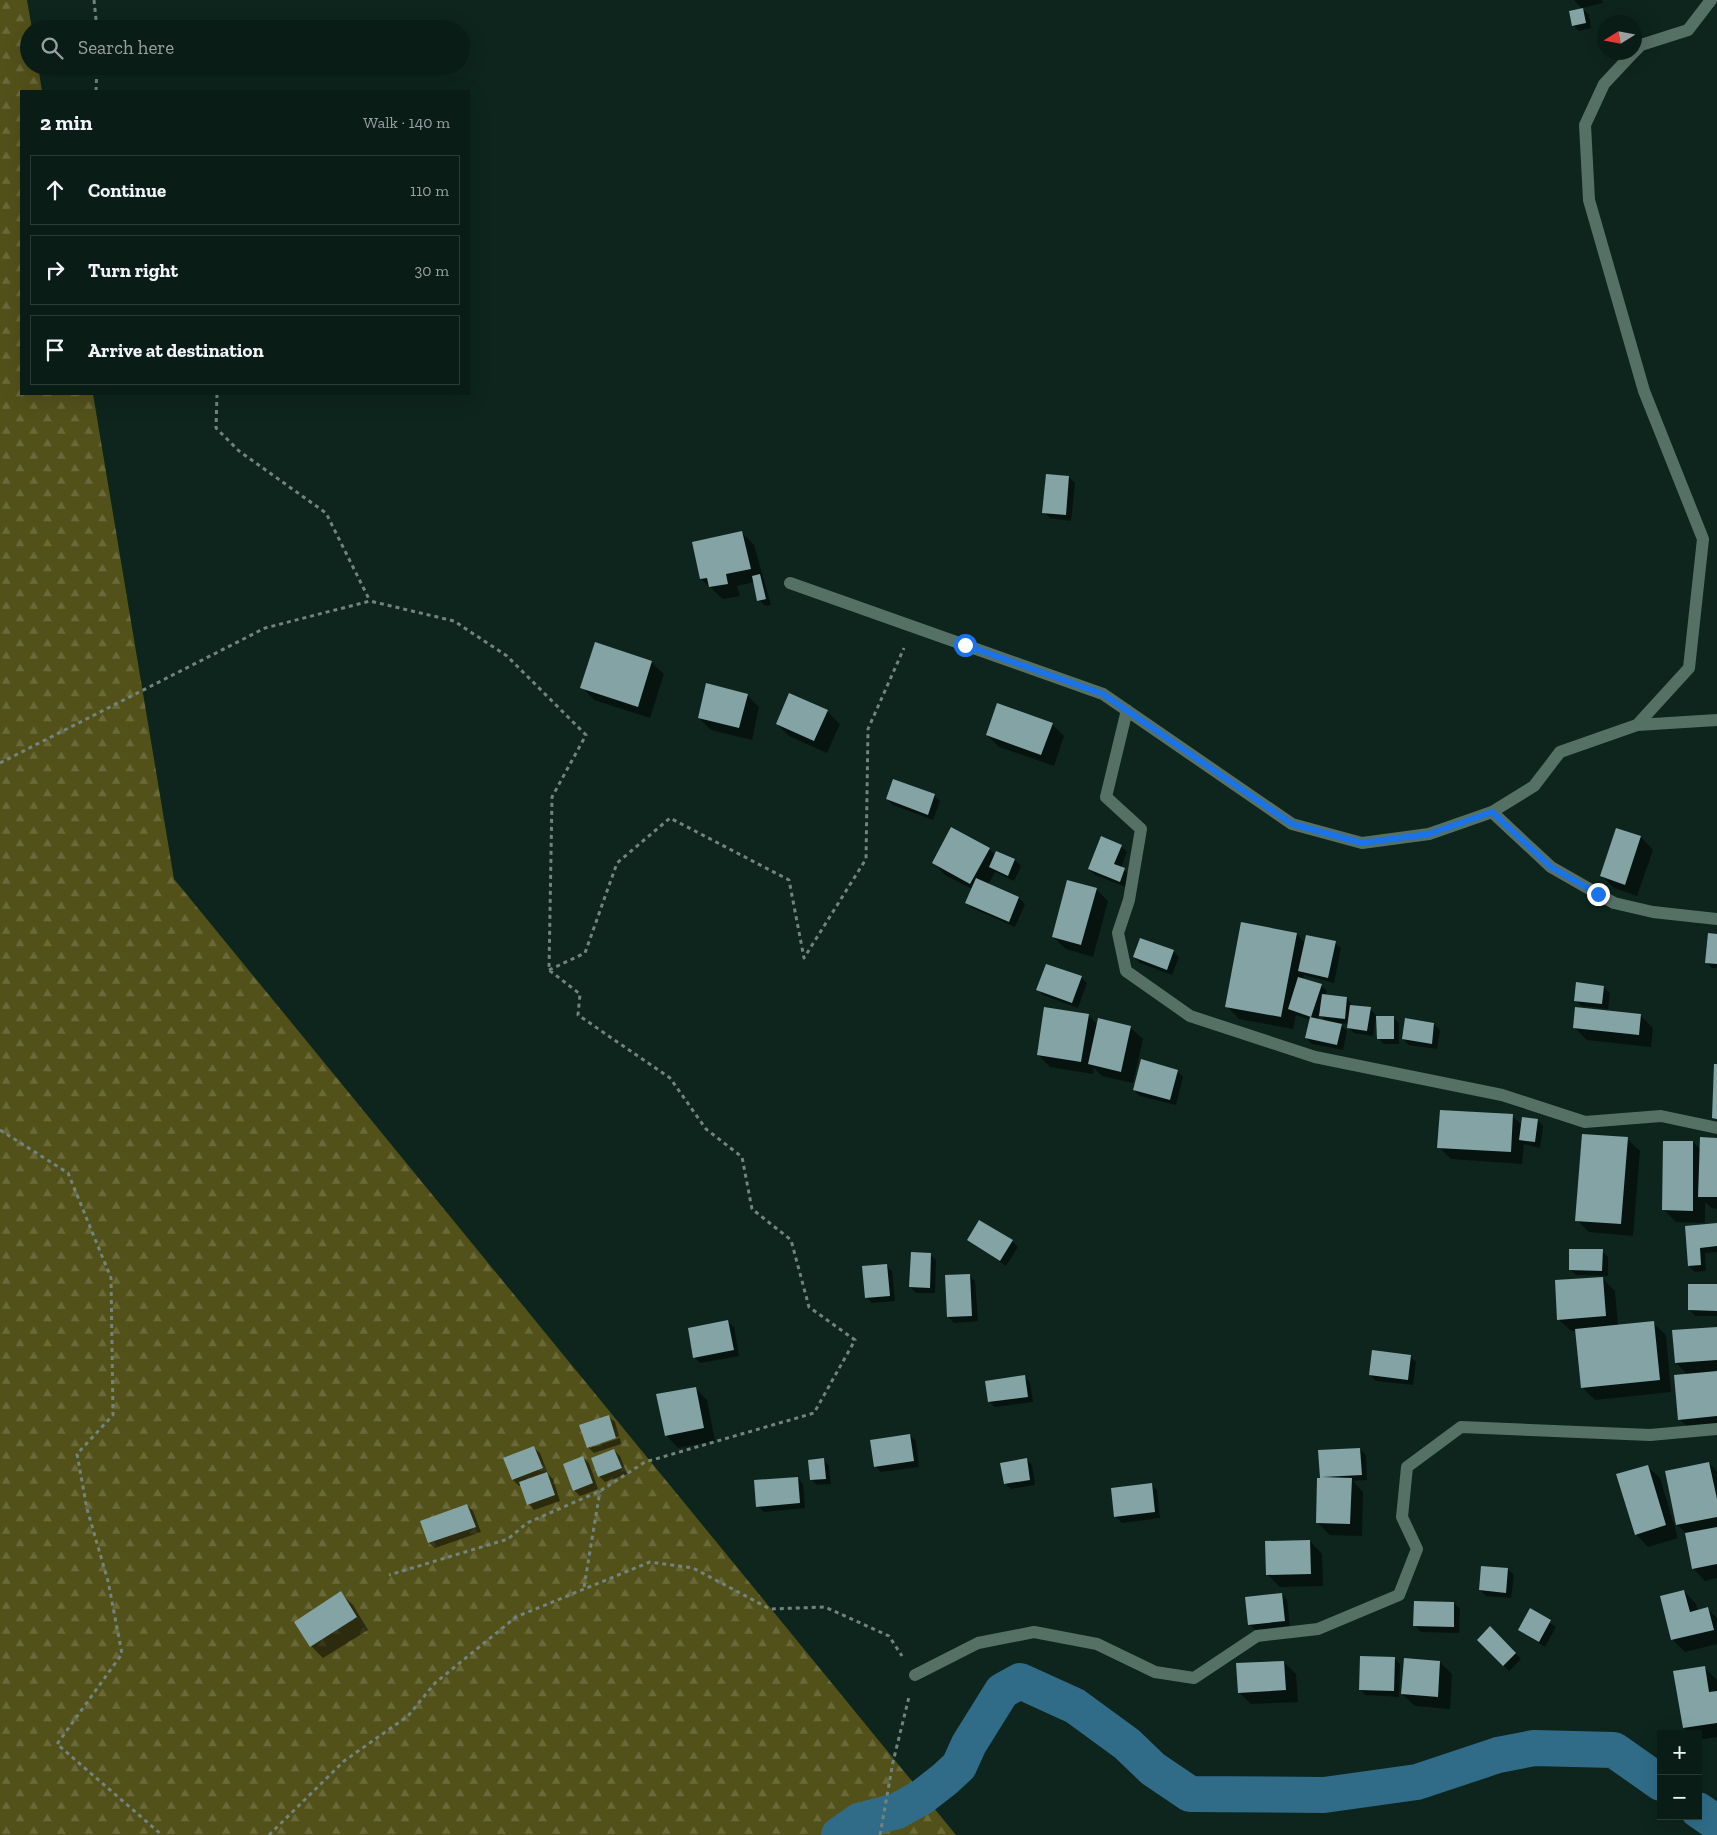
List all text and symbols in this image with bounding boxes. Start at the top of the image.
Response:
north arrow [1597,15,1642,60]
search box [20,20,470,75]
icon: search [38,34,66,62]
text: Search here [78,36,174,59]
text: 2 min [40,110,92,135]
text: Walk · 140 m [363,113,450,132]
icon: ahead [41,176,69,204]
text: Continue [88,179,166,202]
text: 110 m [410,181,449,200]
icon: right [41,256,69,284]
text: Turn right [88,259,178,282]
text: 30 m [415,261,449,280]
icon: arrive [41,336,69,364]
text: Arrive at destination [88,339,264,362]
route start [954,634,977,657]
route end [1587,883,1610,906]
map controls [1657,1730,1702,1820]
button: + [1657,1730,1702,1775]
button: − [1657,1775,1702,1820]

